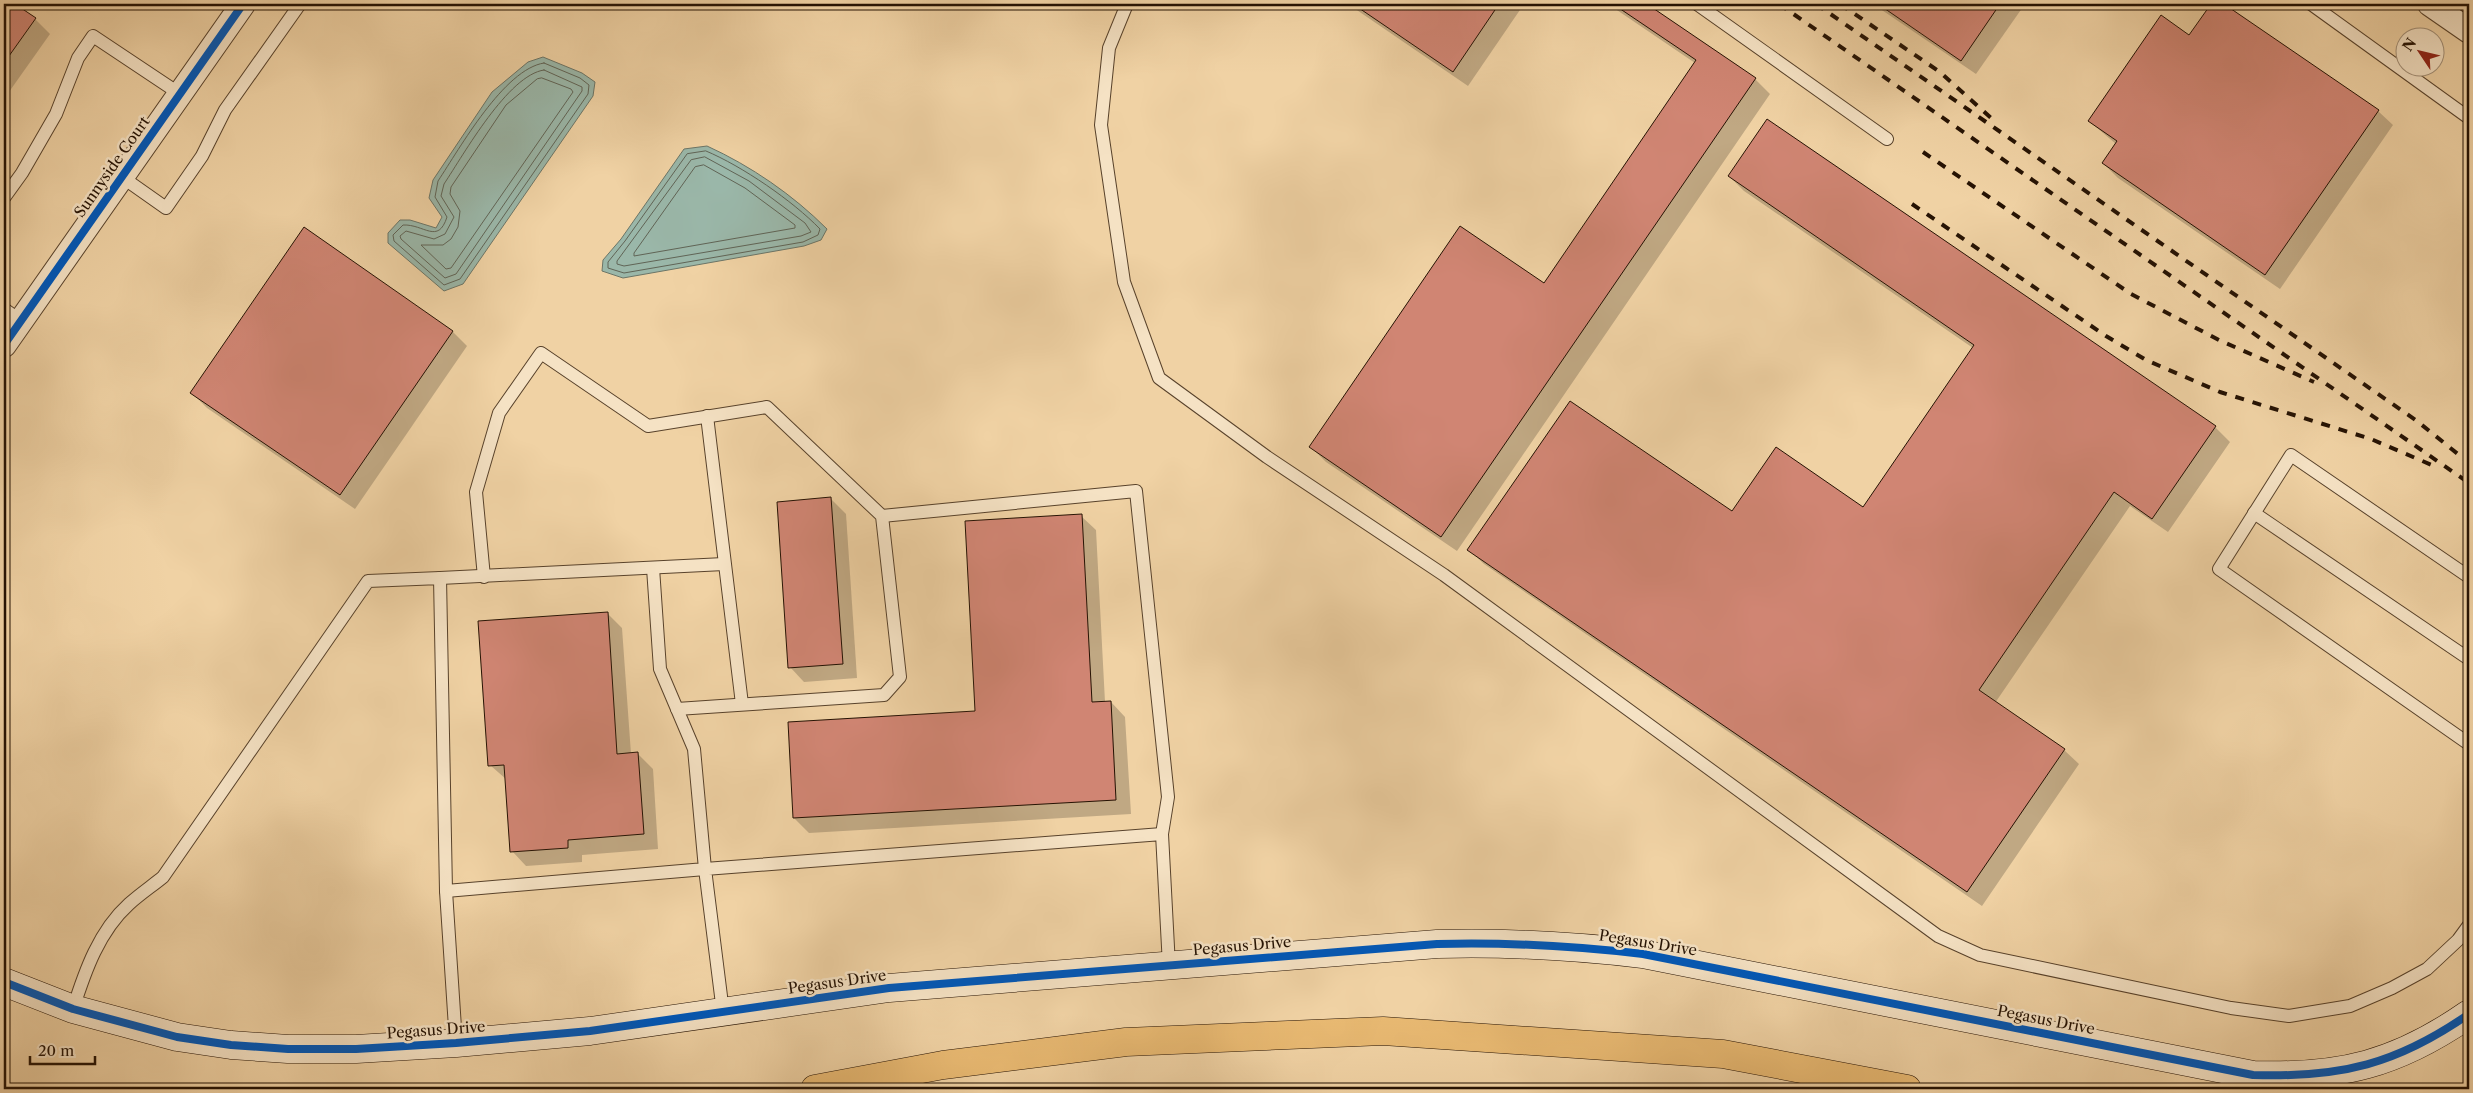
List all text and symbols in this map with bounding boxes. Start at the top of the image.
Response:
north arrow [2396,28,2446,78]
text: N [2398,34,2420,55]
street label: Sunnyside Court [70,112,154,221]
street label: Pegasus Drive [1598,925,1698,960]
street label: Pegasus Drive [1192,932,1292,959]
street label: Pegasus Drive [787,965,887,998]
street label: Pegasus Drive [1996,1001,2096,1038]
street label: Pegasus Drive [386,1017,486,1042]
scale bar [30,1033,95,1065]
text: 20 m [38,1041,74,1060]

